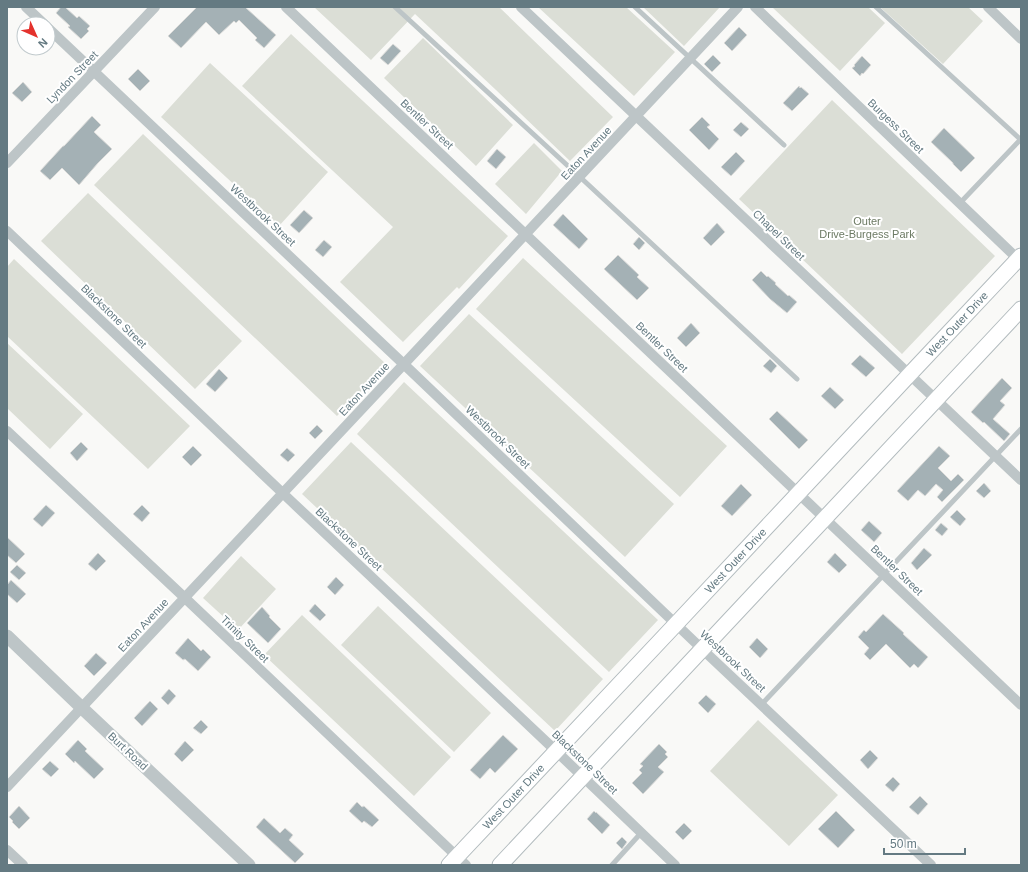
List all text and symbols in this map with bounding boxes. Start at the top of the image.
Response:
north arrow [16,16,56,56]
text: N [36,36,50,50]
street label: Lyndon Street [44,48,100,106]
street label: Burgess Street [866,96,926,156]
street label: Bentler Street [398,97,456,151]
street label: Eaton Avenue [558,124,614,182]
street label: Westbrook Street [228,182,298,248]
street label: Chapel Street [751,207,807,263]
park label: Outer Drive-Burgess Park [819,215,915,240]
street label: Blackstone Street [79,282,149,350]
street label: West Outer Drive [924,289,990,359]
street label: Bentler Street [634,319,690,375]
street label: Eaton Avenue [336,360,392,418]
street label: Westbrook Street [463,403,533,471]
street label: Blackstone Street [313,505,385,573]
street label: West Outer Drive [702,526,769,595]
street label: Bentler Street [869,542,925,598]
street label: Eaton Avenue [115,596,171,654]
street label: Trinity Street [219,613,271,665]
street label: Westbrook Street [698,628,768,694]
street label: Blackstone Street [550,728,620,796]
street label: Burt Road [106,730,150,772]
street label: West Outer Drive [480,762,547,831]
scale bar [884,830,965,856]
text: 50 m [890,837,917,851]

